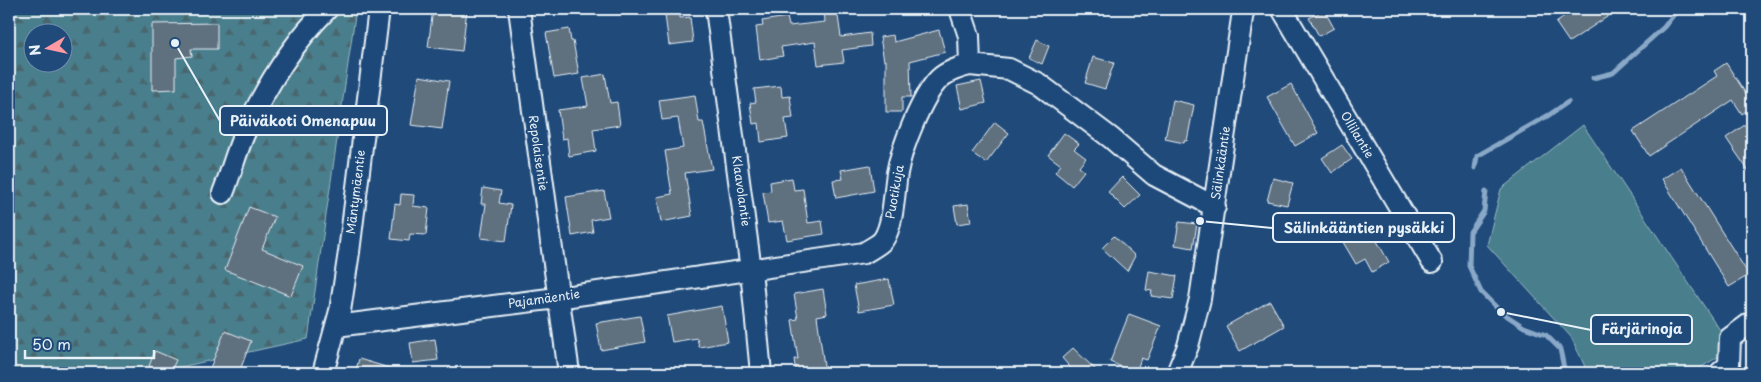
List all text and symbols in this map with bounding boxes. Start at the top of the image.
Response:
north arrow [22,22,72,72]
text: N [23,43,46,57]
callout: Päiväkoti Omenapuu [220,106,387,135]
street label: Ollilantie [1337,108,1379,161]
text: Päiväkoti Omenapuu [230,110,376,131]
street label: Repolaisentie [525,114,553,192]
street label: Sälinkääntie [1206,125,1234,201]
street label: Mäntymäentie [341,149,369,235]
street label: Klaavolantie [728,154,756,227]
street label: Puotikuja [880,163,908,220]
callout: Sälinkääntien pysäkki [1273,213,1454,242]
text: Sälinkääntien pysäkki [1284,217,1444,238]
street label: Pajamäentie [507,284,581,312]
callout: Färjärinoja [1591,315,1692,344]
text: Färjärinoja [1602,318,1683,339]
scale bar [25,327,154,359]
text: 50 m [32,332,71,355]

